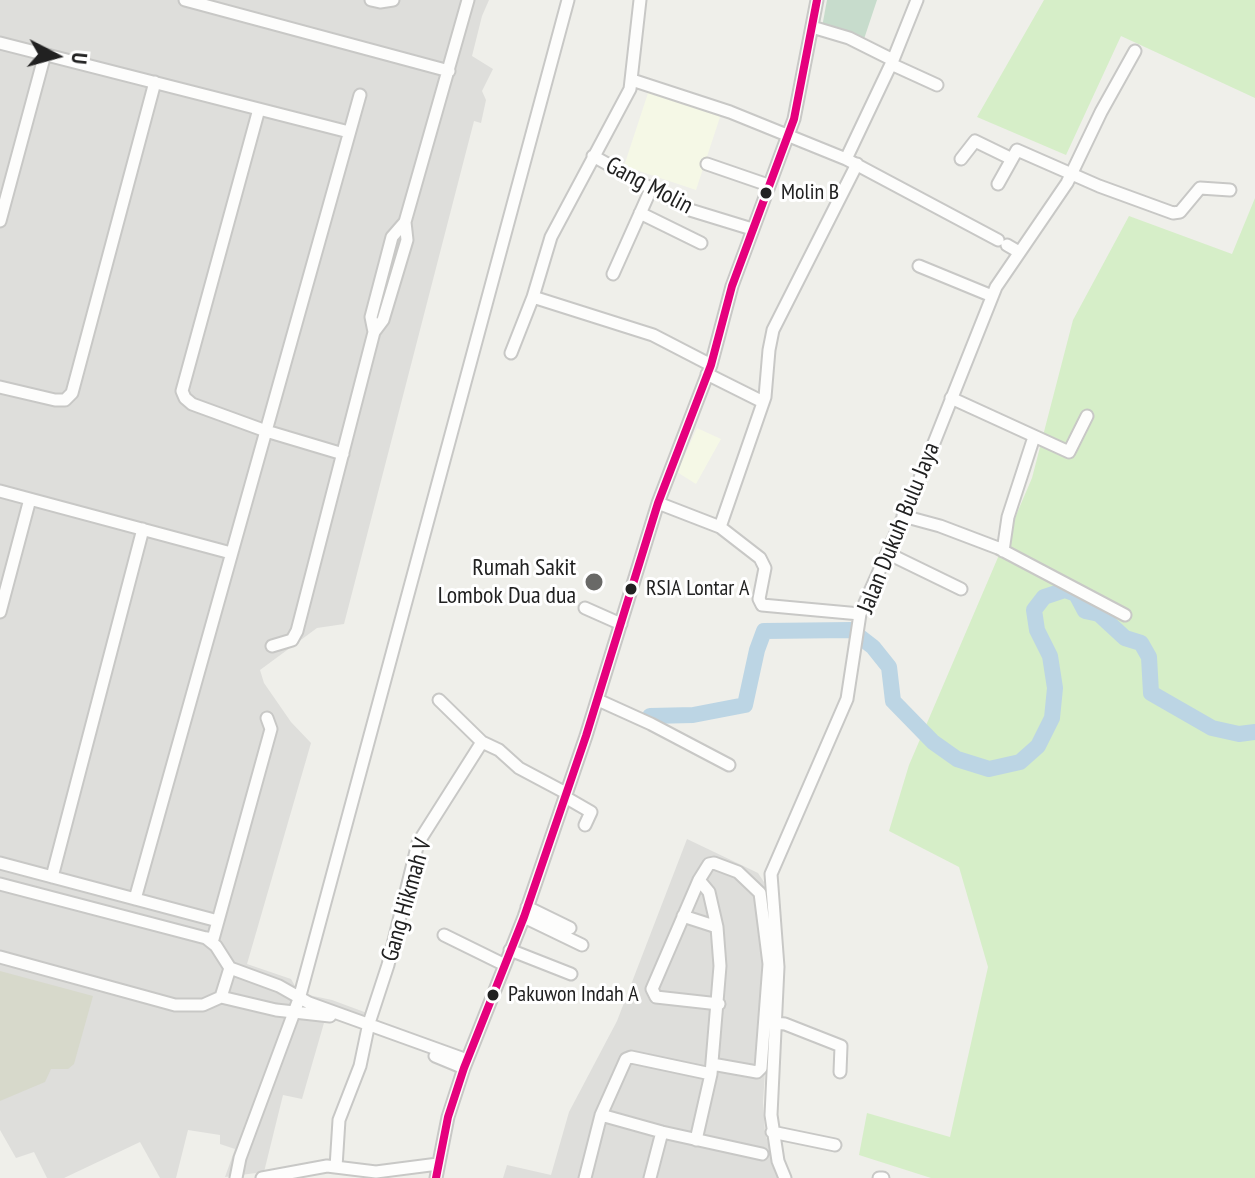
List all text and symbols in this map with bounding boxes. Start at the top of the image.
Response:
north arrow [16,16,96,96]
text: U [65,51,94,66]
street label: Gang Molin [601,151,697,221]
place label: Molin B [781,180,839,206]
marker: Molin B [758,185,774,201]
street label: Jalan Dukuh Bulu Jaya [852,439,946,617]
place label: Rumah Sakit Lombok Dua dua [438,554,576,610]
marker: Rumah Sakit Lombok Dua dua [583,571,605,593]
place label: RSIA Lontar A [646,576,749,602]
marker: RSIA Lontar A [623,581,639,597]
street label: Gang Hikmah V [376,835,438,965]
place label: Pakuwon Indah A [508,982,639,1008]
marker: Pakuwon Indah A [485,987,501,1003]

